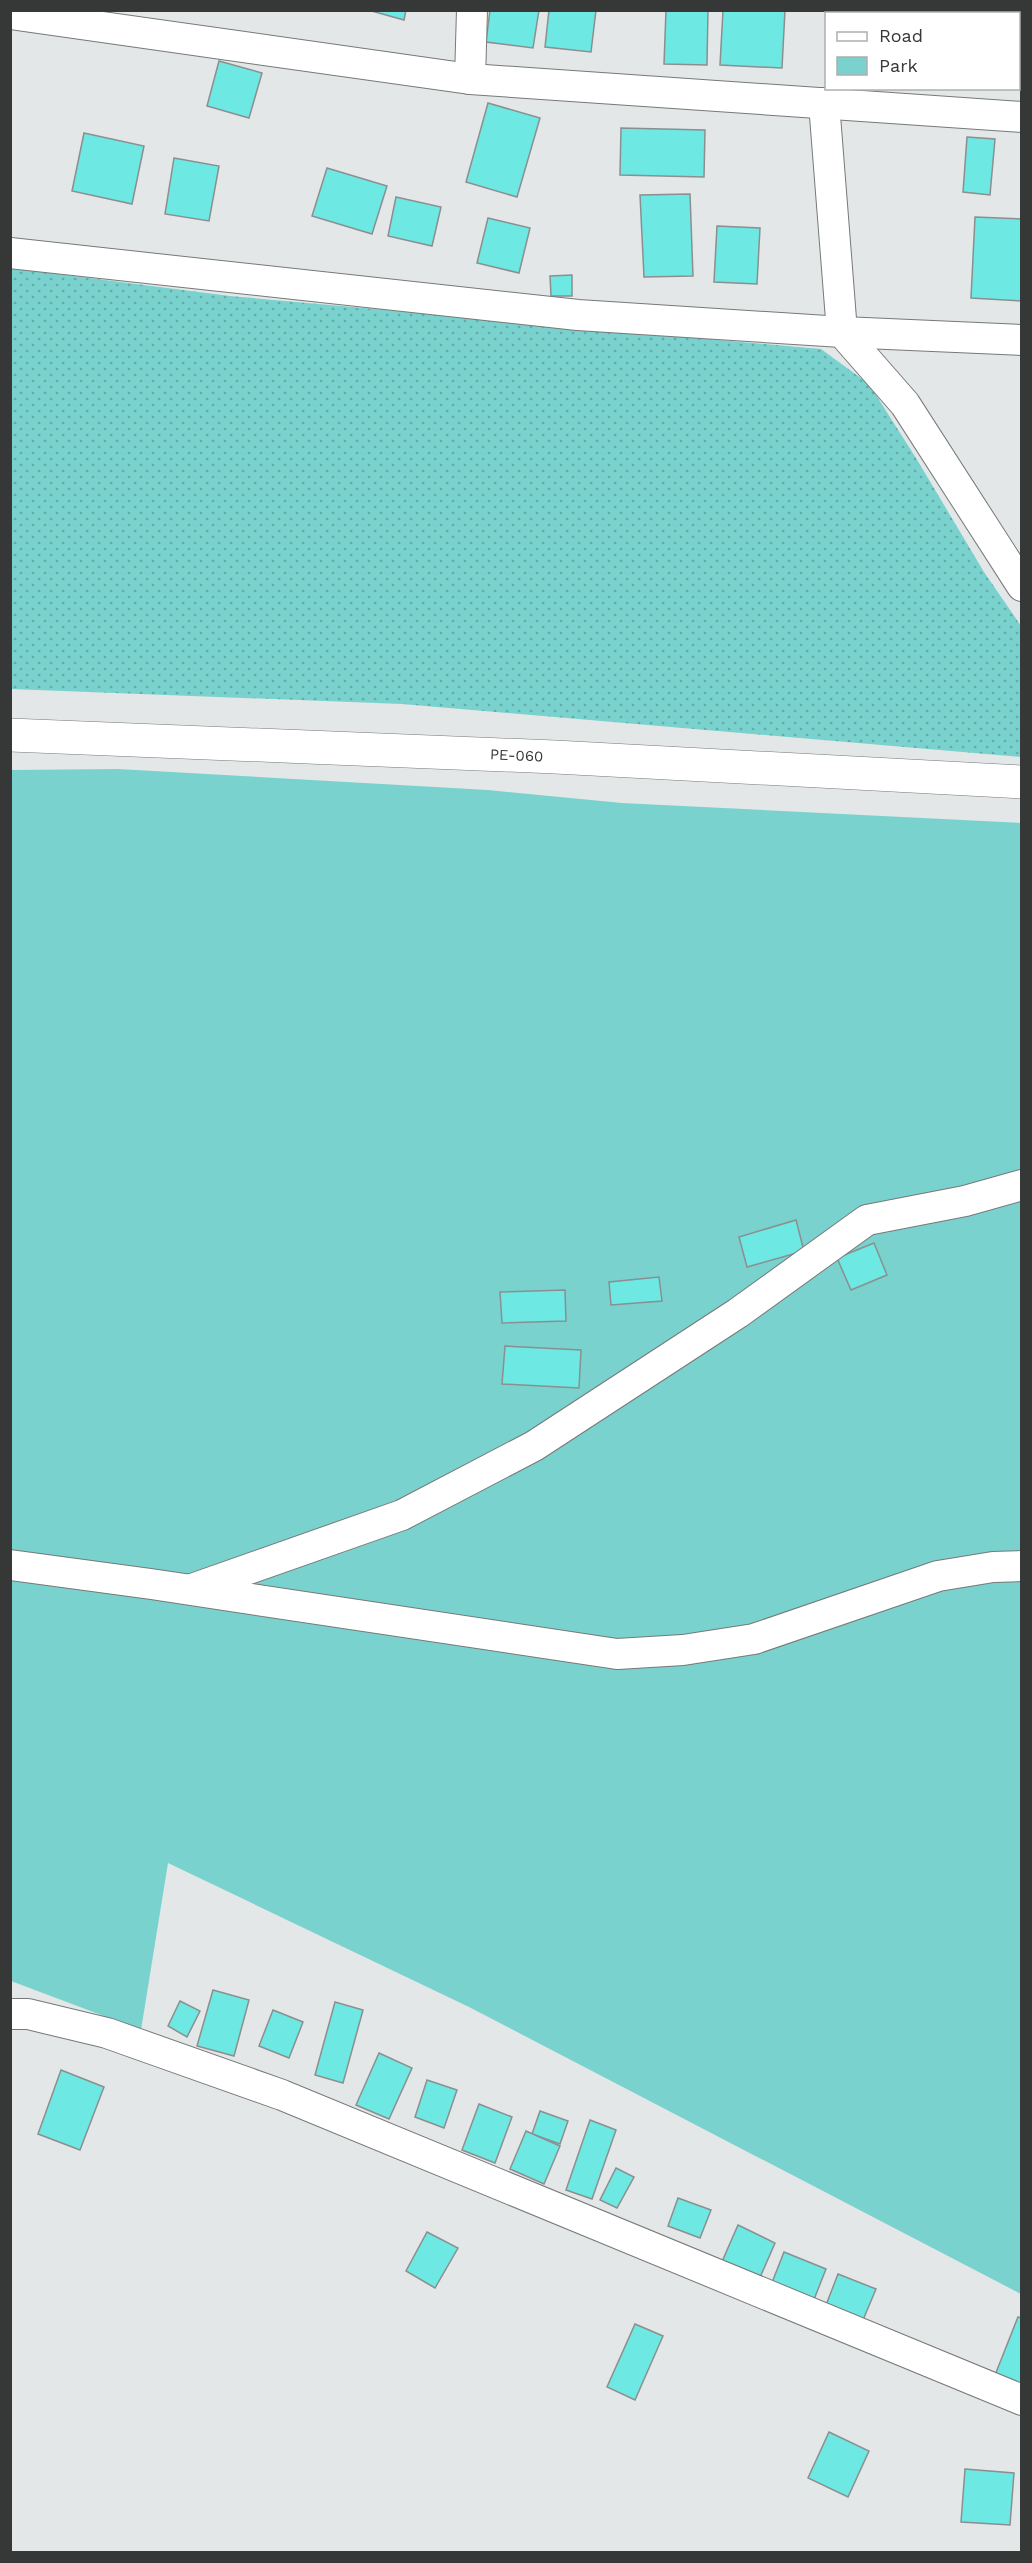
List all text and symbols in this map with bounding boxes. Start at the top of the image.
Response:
legend [825,12,1020,90]
text: Road [879,25,923,46]
text: Park [879,55,918,76]
street label: PE-060 [490,745,544,766]

